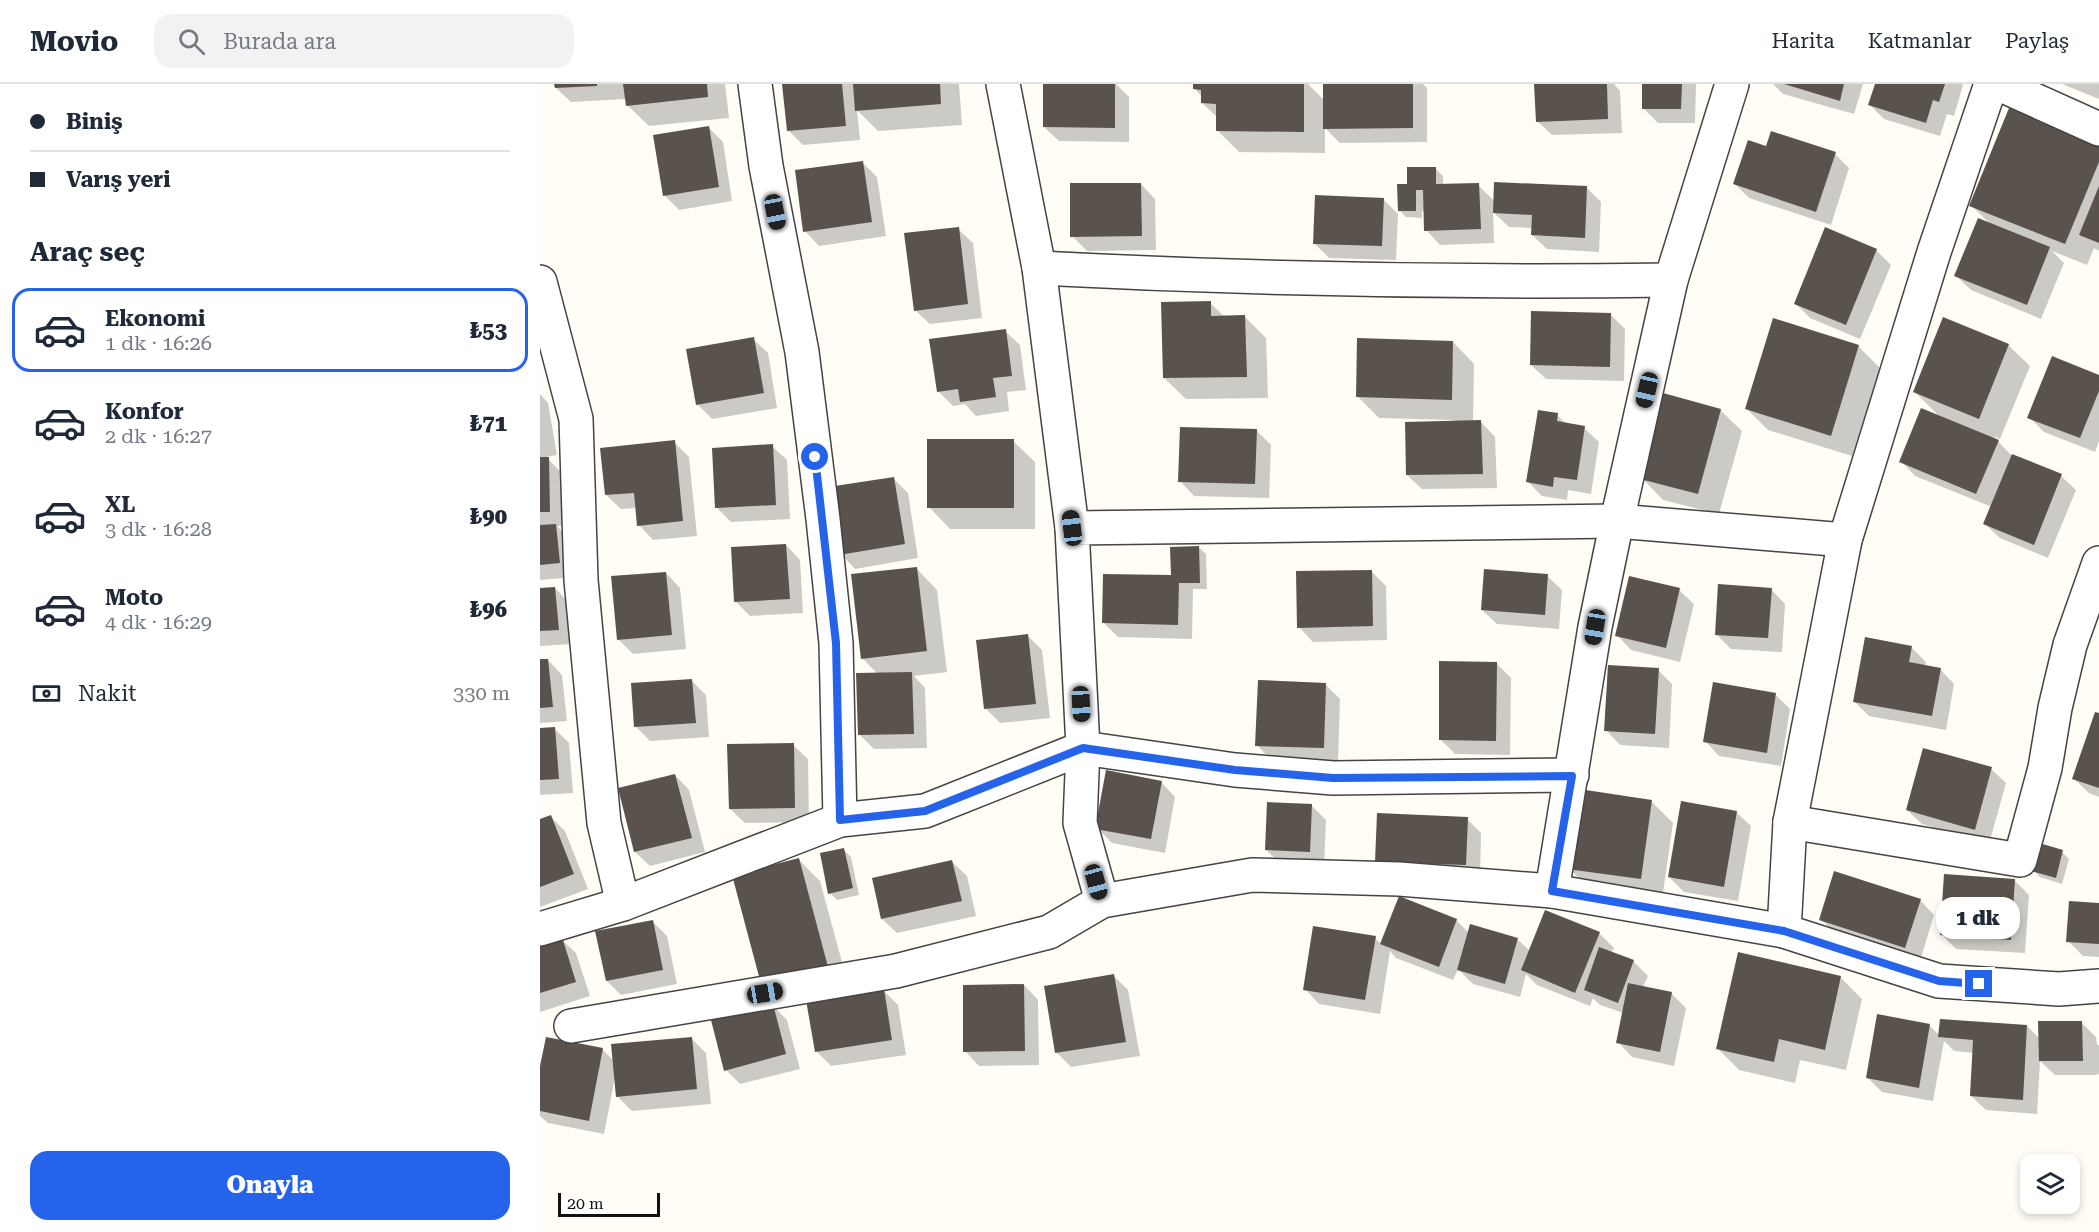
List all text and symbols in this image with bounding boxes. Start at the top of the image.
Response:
search box [154,14,574,68]
text: Movio [30,25,118,58]
icon: search [175,25,208,58]
text: Burada ara [223,29,336,54]
text: Harita [1772,29,1835,53]
text: Katmanlar [1868,29,1972,53]
text: Paylaş [2005,29,2069,53]
text: Biniş [66,109,123,134]
text: Varış yeri [66,167,171,192]
car [763,193,787,231]
text: Araç seç [30,236,145,268]
icon: car [33,303,87,357]
text: Ekonomi [105,306,205,331]
text: ₺53 [470,318,507,343]
text: 1 dk · 16:26 [105,331,212,355]
car [1634,370,1660,410]
icon: car [33,396,87,450]
text: Konfor [105,399,184,424]
text: ₺71 [470,411,507,436]
text: 2 dk · 16:27 [105,424,212,448]
route start [801,443,828,470]
icon: car [33,489,87,543]
text: XL [105,492,135,517]
text: ₺90 [470,504,507,529]
car [1061,509,1083,547]
text: 3 dk · 16:28 [105,517,212,541]
icon: car [33,582,87,636]
text: Moto [105,585,163,610]
text: ₺96 [470,597,507,622]
car [1583,608,1607,646]
text: 4 dk · 16:29 [105,610,212,634]
icon: cash [30,677,63,710]
text: Nakit [78,681,136,706]
text: 330 m [453,681,510,705]
car [1071,686,1091,722]
car [1083,862,1109,902]
callout: 1 dk [1937,897,2021,939]
text: 1 dk [1956,906,2000,930]
route end [1965,970,1992,997]
car [746,981,784,1005]
button: Onayla [30,1151,510,1220]
map controls [2020,1154,2080,1214]
button: layers [2020,1154,2080,1214]
scale bar [558,1190,660,1218]
text: 20 m [567,1194,604,1213]

